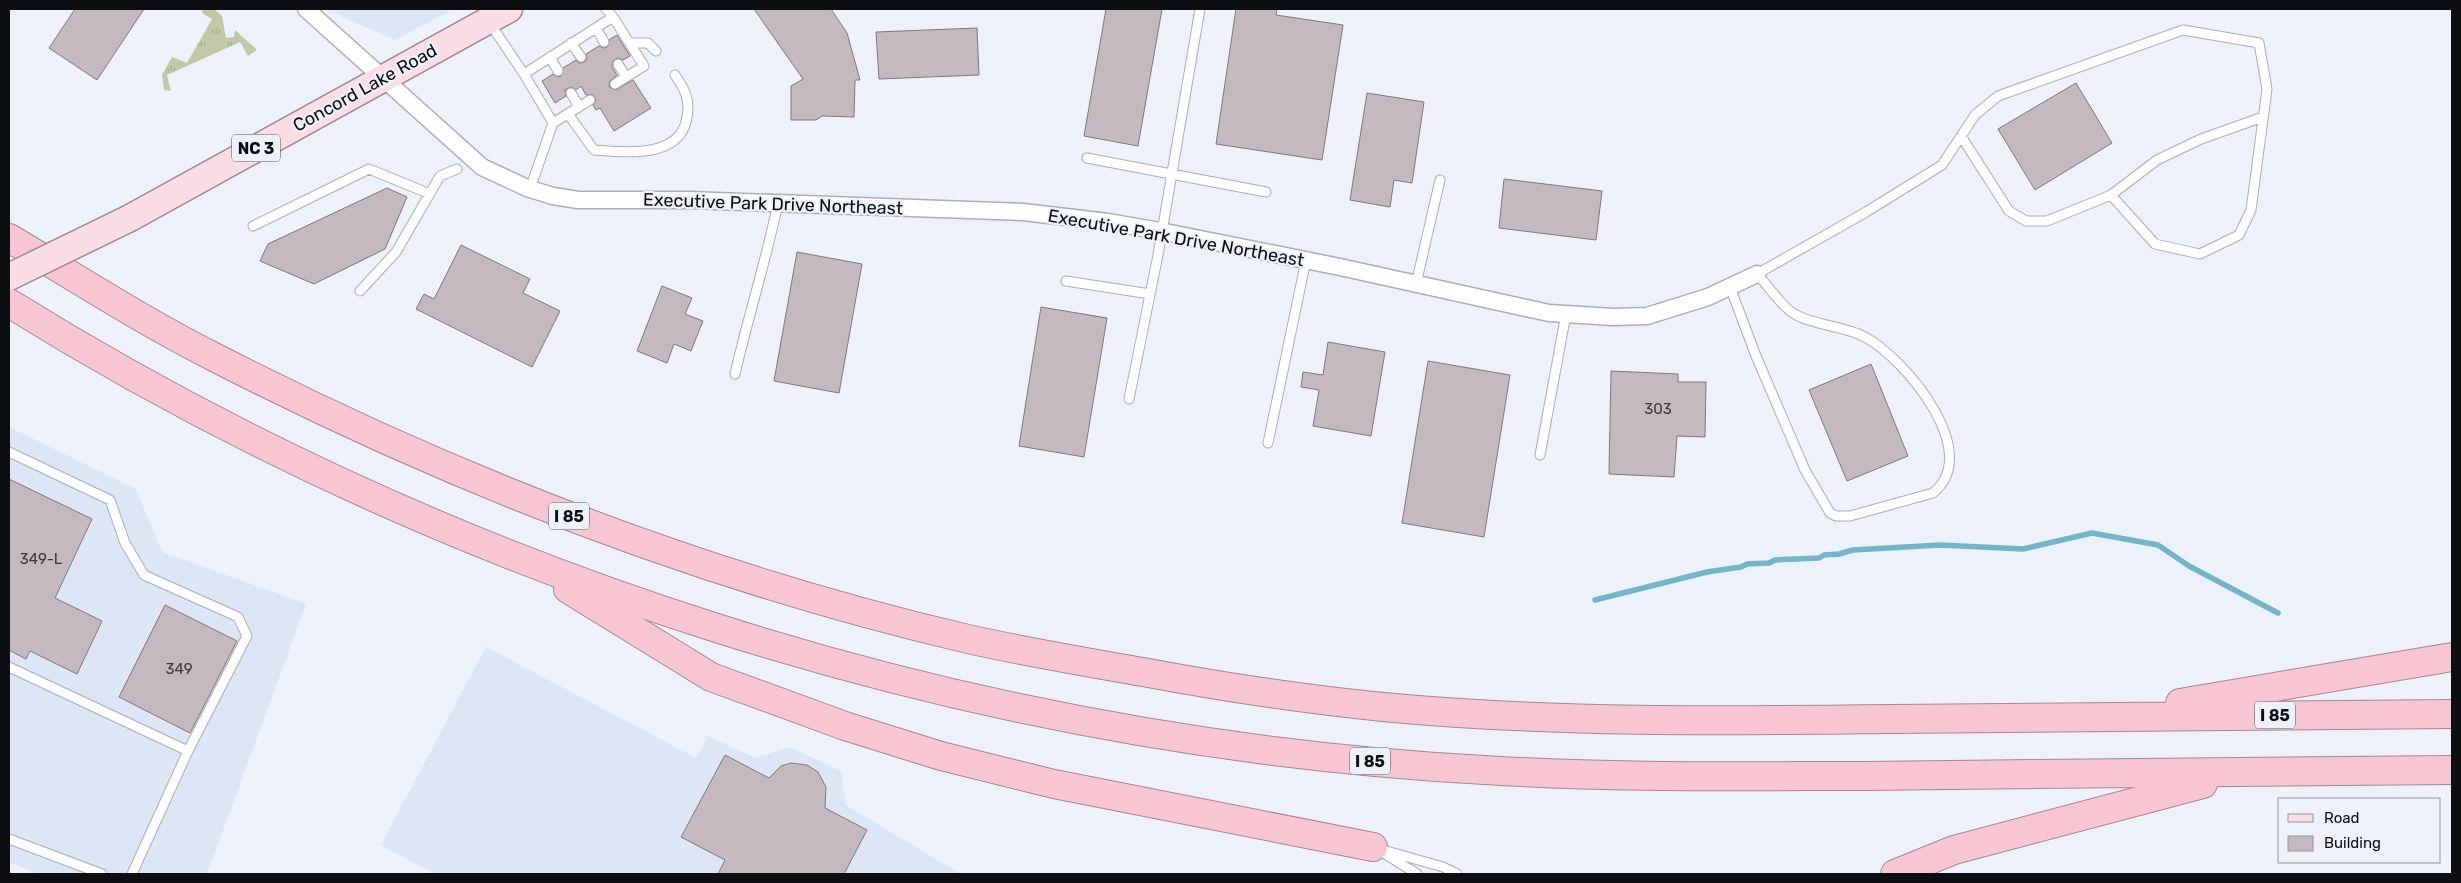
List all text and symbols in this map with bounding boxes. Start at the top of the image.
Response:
street label: Concord Lake Road [289,39,441,137]
road number: NC 3 [232,134,280,162]
street label: Executive Park Drive Northeast [643,188,903,220]
street label: Executive Park Drive Northeast [1046,205,1306,271]
house number: 303 [1644,400,1672,418]
road number: I 85 [549,502,589,530]
house number: 349-L [20,550,63,568]
house number: 349 [165,660,193,678]
road number: I 85 [2255,702,2295,728]
road number: I 85 [1350,748,1390,774]
legend [2278,798,2441,863]
text: Road [2324,809,2360,827]
text: Building [2324,834,2381,852]

